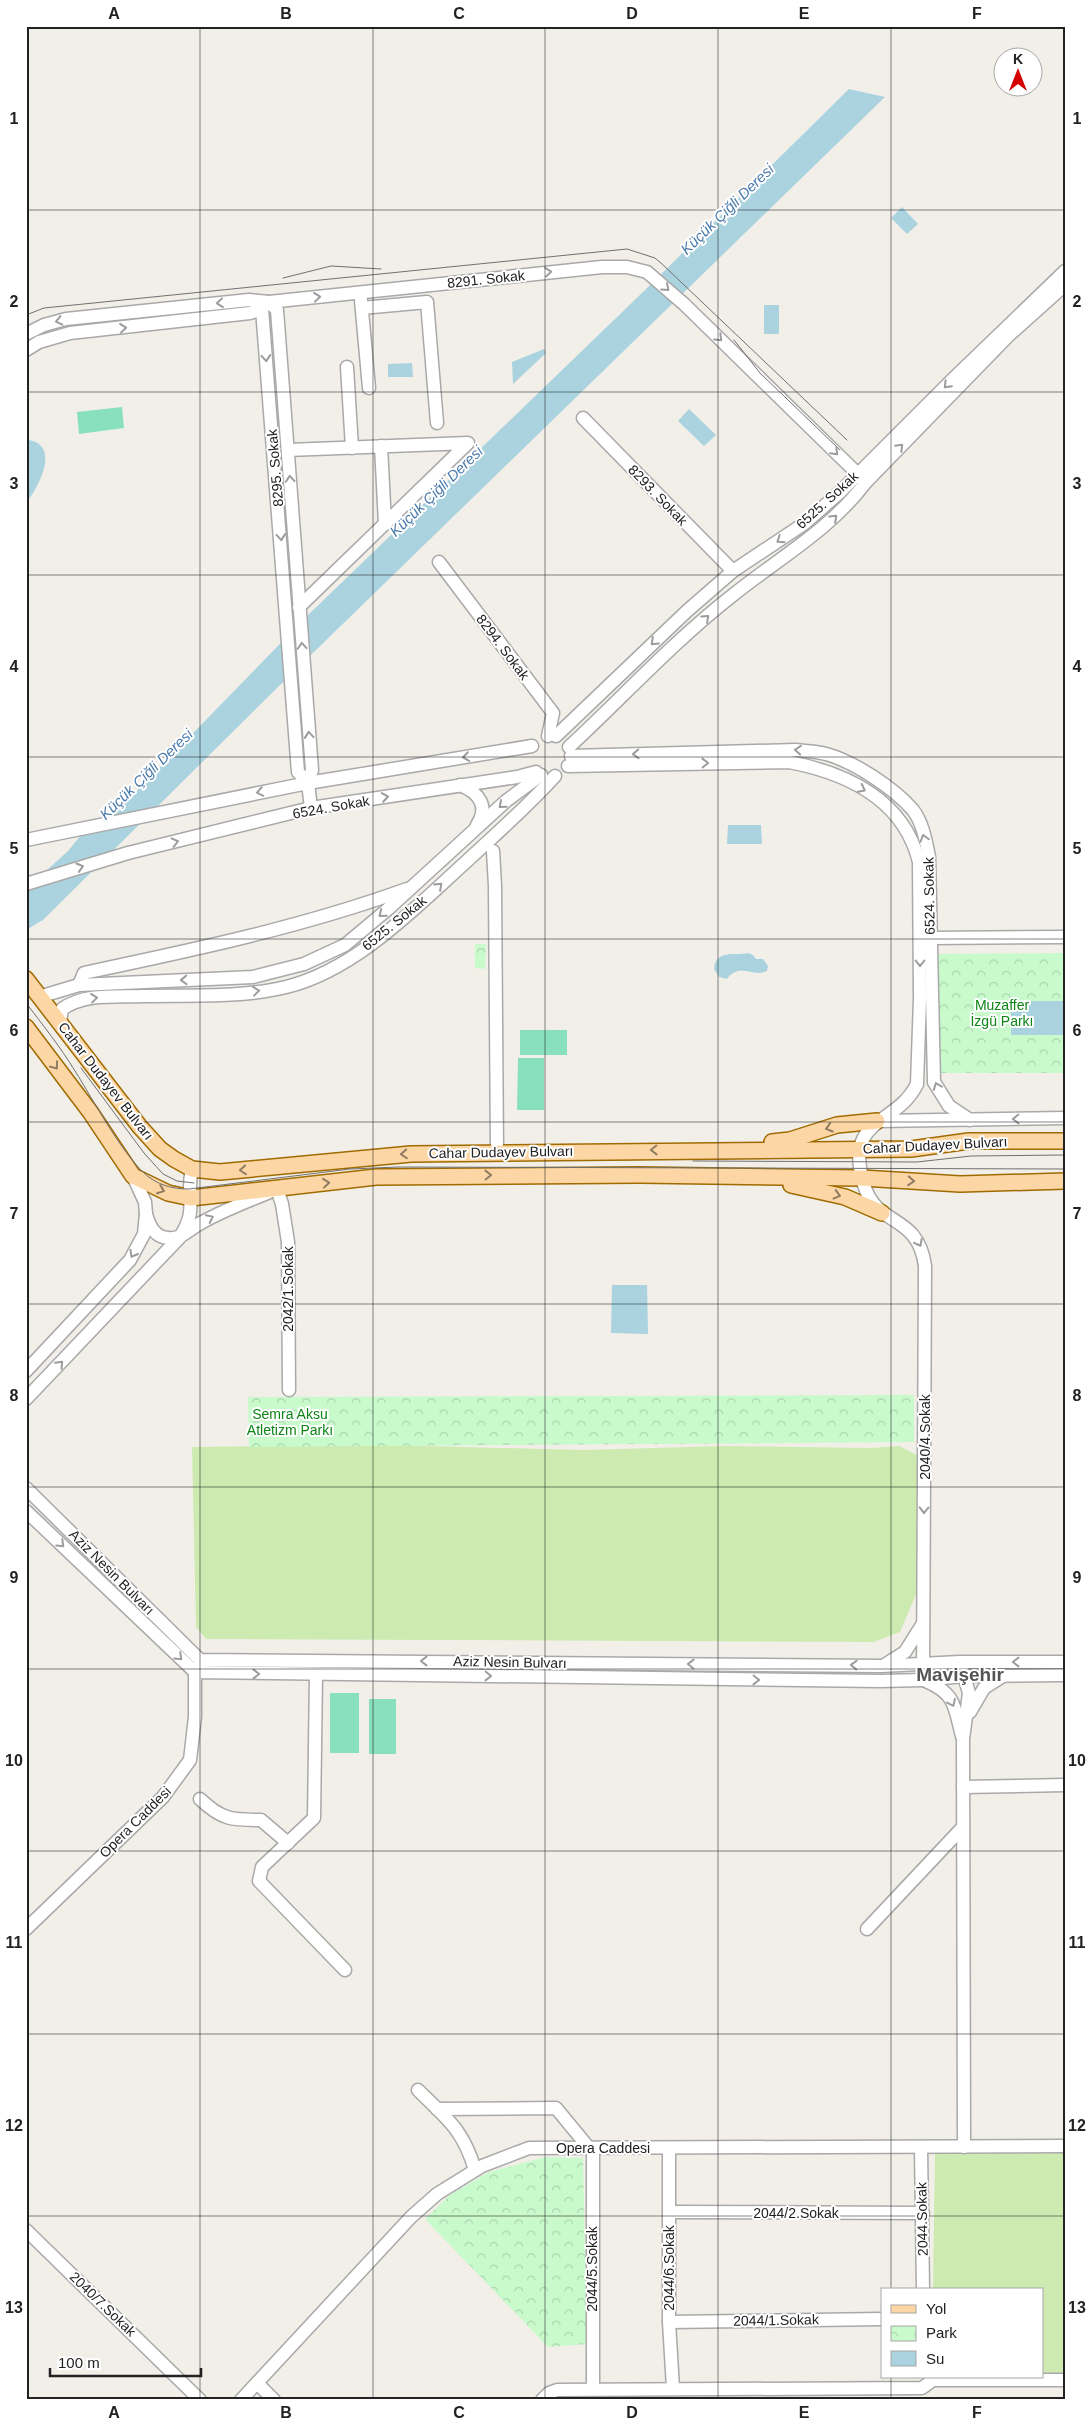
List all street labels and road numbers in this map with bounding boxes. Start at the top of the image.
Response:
street label: 8291. Sokak [446,267,527,291]
street label: 8295. Sokak [264,428,286,507]
street label: 8293. Sokak [625,461,691,529]
street label: 6525. Sokak [793,467,862,532]
street label: 8294. Sokak [473,611,533,684]
street label: 6524. Sokak [291,792,372,822]
street label: 6524. Sokak [920,856,938,935]
street label: 6525. Sokak [359,892,430,954]
street label: Cahar Dudayev Bulvarı [55,1019,157,1143]
street label: Cahar Dudayev Bulvarı [862,1133,1008,1157]
street label: Cahar Dudayev Bulvarı [428,1143,574,1161]
street label: 2042/1.Sokak [280,1245,296,1332]
street label: 2040/4.Sokak [917,1393,933,1480]
street label: Aziz Nesin Bulvarı [66,1526,158,1618]
street label: Aziz Nesin Bulvarı [453,1653,567,1671]
street label: Opera Caddesi [96,1783,174,1861]
street label: Opera Caddesi [556,2140,650,2156]
street label: 2044.Sokak [913,2181,931,2256]
street label: 2044/2.Sokak [753,2205,840,2221]
street label: 2044/6.Sokak [661,2224,677,2311]
street label: 2044/5.Sokak [584,2225,600,2312]
street label: 2040/7.Sokak [67,2269,140,2340]
street label: 2044/1.Sokak [733,2311,820,2329]

